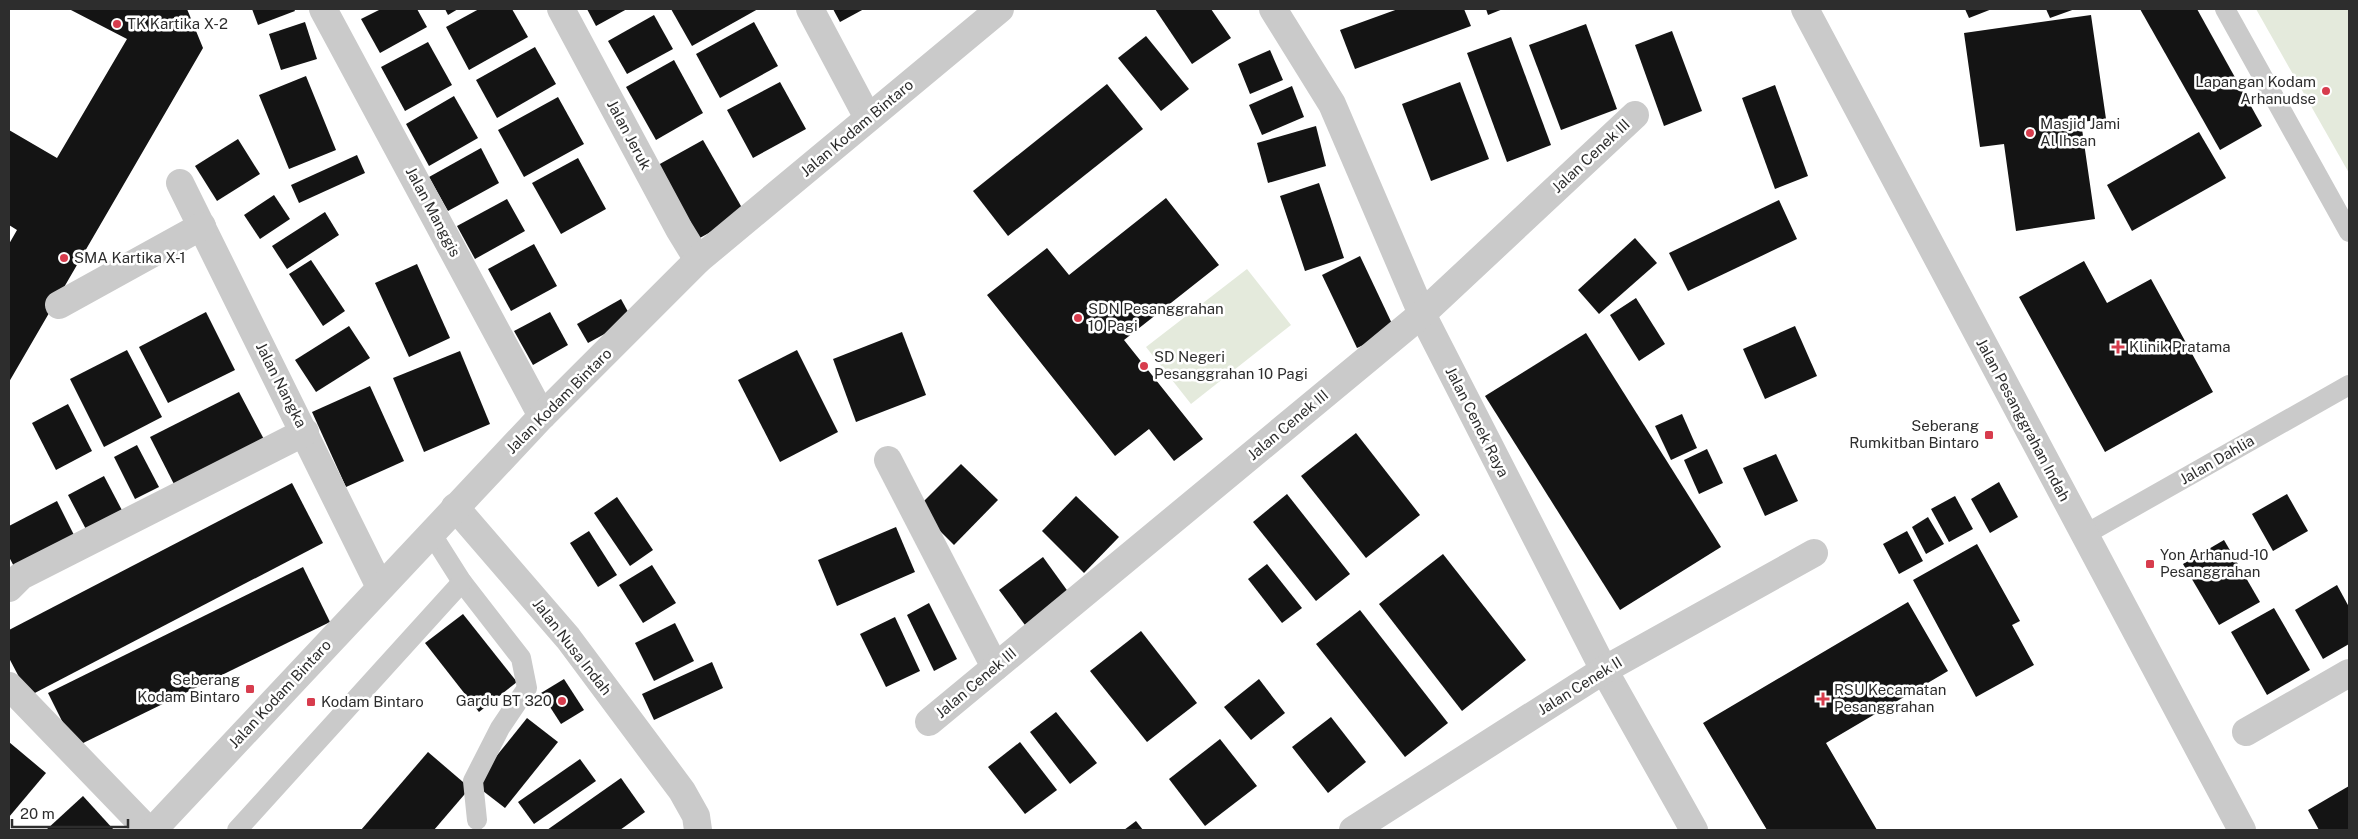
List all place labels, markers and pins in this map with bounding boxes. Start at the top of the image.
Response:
place label: TK Kartika X-2 [127,15,228,32]
marker: TK Kartika X-2 [111,18,123,30]
place label: Lapangan Kodam Arhanudse [2195,73,2316,107]
marker: Lapangan Kodam Arhanudse [2320,85,2332,97]
place label: Masjid Jami Al Ihsan [2040,115,2120,149]
marker: Masjid Jami Al Ihsan [2024,127,2036,139]
place label: SMA Kartika X-1 [74,249,186,266]
marker: SMA Kartika X-1 [58,252,70,264]
place label: SDN Pesanggrahan 10 Pagi [1088,300,1224,334]
marker: SDN Pesanggrahan 10 Pagi [1072,312,1084,324]
place label: Klinik Pratama [2129,338,2230,355]
marker: Klinik Pratama [2111,340,2125,354]
place label: SD Negeri Pesanggrahan 10 Pagi [1154,348,1308,382]
marker: SD Negeri Pesanggrahan 10 Pagi [1138,360,1150,372]
place label: Seberang Rumkitban Bintaro [1849,417,1979,451]
marker: Seberang Rumkitban Bintaro [1983,429,1995,441]
place label: Yon Arhanud-10 Pesanggrahan [2160,546,2269,580]
marker: Yon Arhanud-10 Pesanggrahan [2144,558,2156,570]
place label: Seberang Kodam Bintaro [137,671,240,705]
place label: RSU Kecamatan Pesanggrahan [1834,681,1946,715]
marker: Seberang Kodam Bintaro [244,683,256,695]
place label: Gardu BT 320 [456,692,552,709]
marker: RSU Kecamatan Pesanggrahan [1816,692,1830,706]
place label: Kodam Bintaro [321,693,424,710]
marker: Gardu BT 320 [556,695,568,707]
marker: Kodam Bintaro [305,696,317,708]

